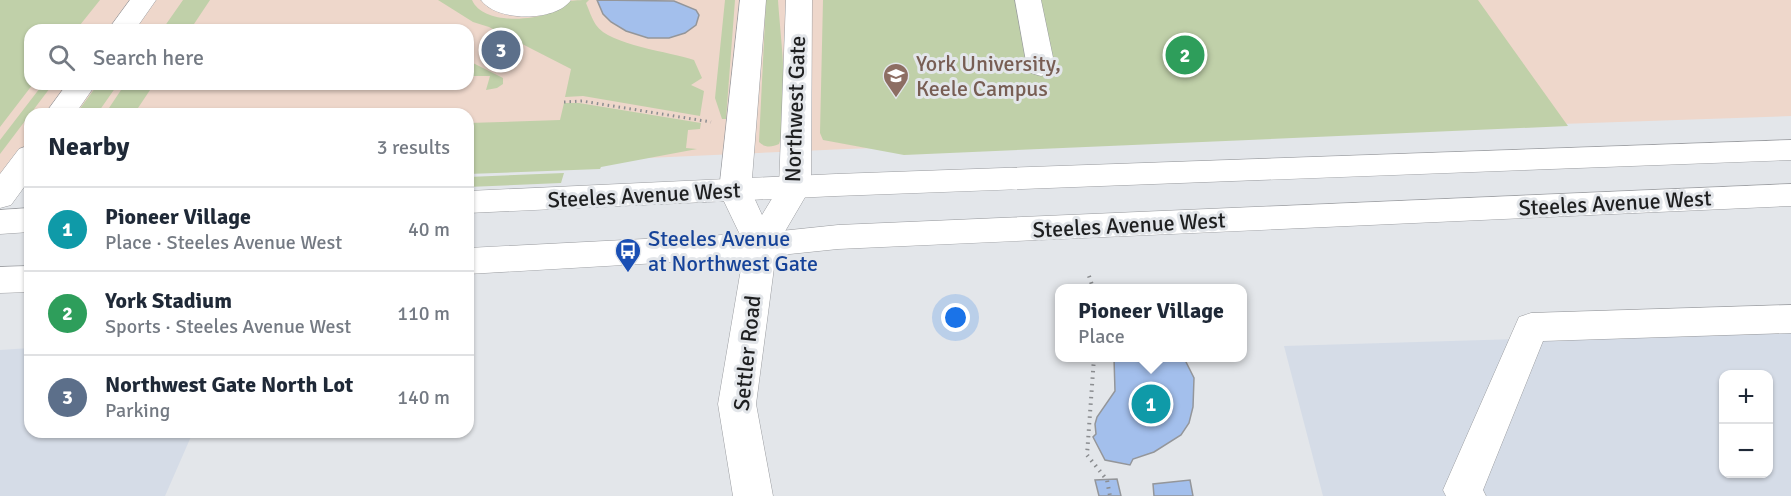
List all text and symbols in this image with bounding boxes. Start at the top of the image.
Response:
search box [24,24,474,90]
pin: 3 [482,28,520,72]
pin: 2 [1166,32,1204,78]
street label: Northwest Gate [779,35,811,183]
icon: search [45,41,78,74]
text: Search here [93,44,204,71]
place label: York University, Keele Campus [916,50,1061,102]
school or university icon: York University, Keele Campus [881,61,911,99]
text: Nearby [48,131,129,163]
text: 3 results [377,135,450,160]
street label: Steeles Avenue West [547,176,742,214]
street label: Steeles Avenue West [1518,184,1713,222]
text: Pioneer Village [105,203,251,230]
street label: Steeles Avenue West [1032,206,1227,244]
text: 1 [62,217,73,242]
text: 40 m [408,217,450,242]
place label: Steeles Avenue at Northwest Gate [648,225,818,277]
text: Place · Steeles Avenue West [105,230,342,255]
bus stop icon: Steeles Avenue at Northwest Gate [613,236,643,274]
popup [1055,284,1247,362]
text: York Stadium [105,287,232,314]
street label: Settler Road [728,294,766,412]
text: Pioneer Village [1078,297,1224,324]
text: 2 [62,301,73,326]
text: 110 m [397,301,450,326]
your location [941,303,970,332]
text: Sports · Steeles Avenue West [105,314,351,339]
text: Place [1078,324,1125,349]
map controls [1719,370,1773,478]
button: + [1719,370,1773,424]
text: Northwest Gate North Lot [105,371,353,398]
pin: 1 [1132,382,1170,426]
text: 3 [62,385,73,410]
text: 140 m [397,385,450,410]
text: Parking [105,398,170,423]
button: − [1719,424,1773,478]

